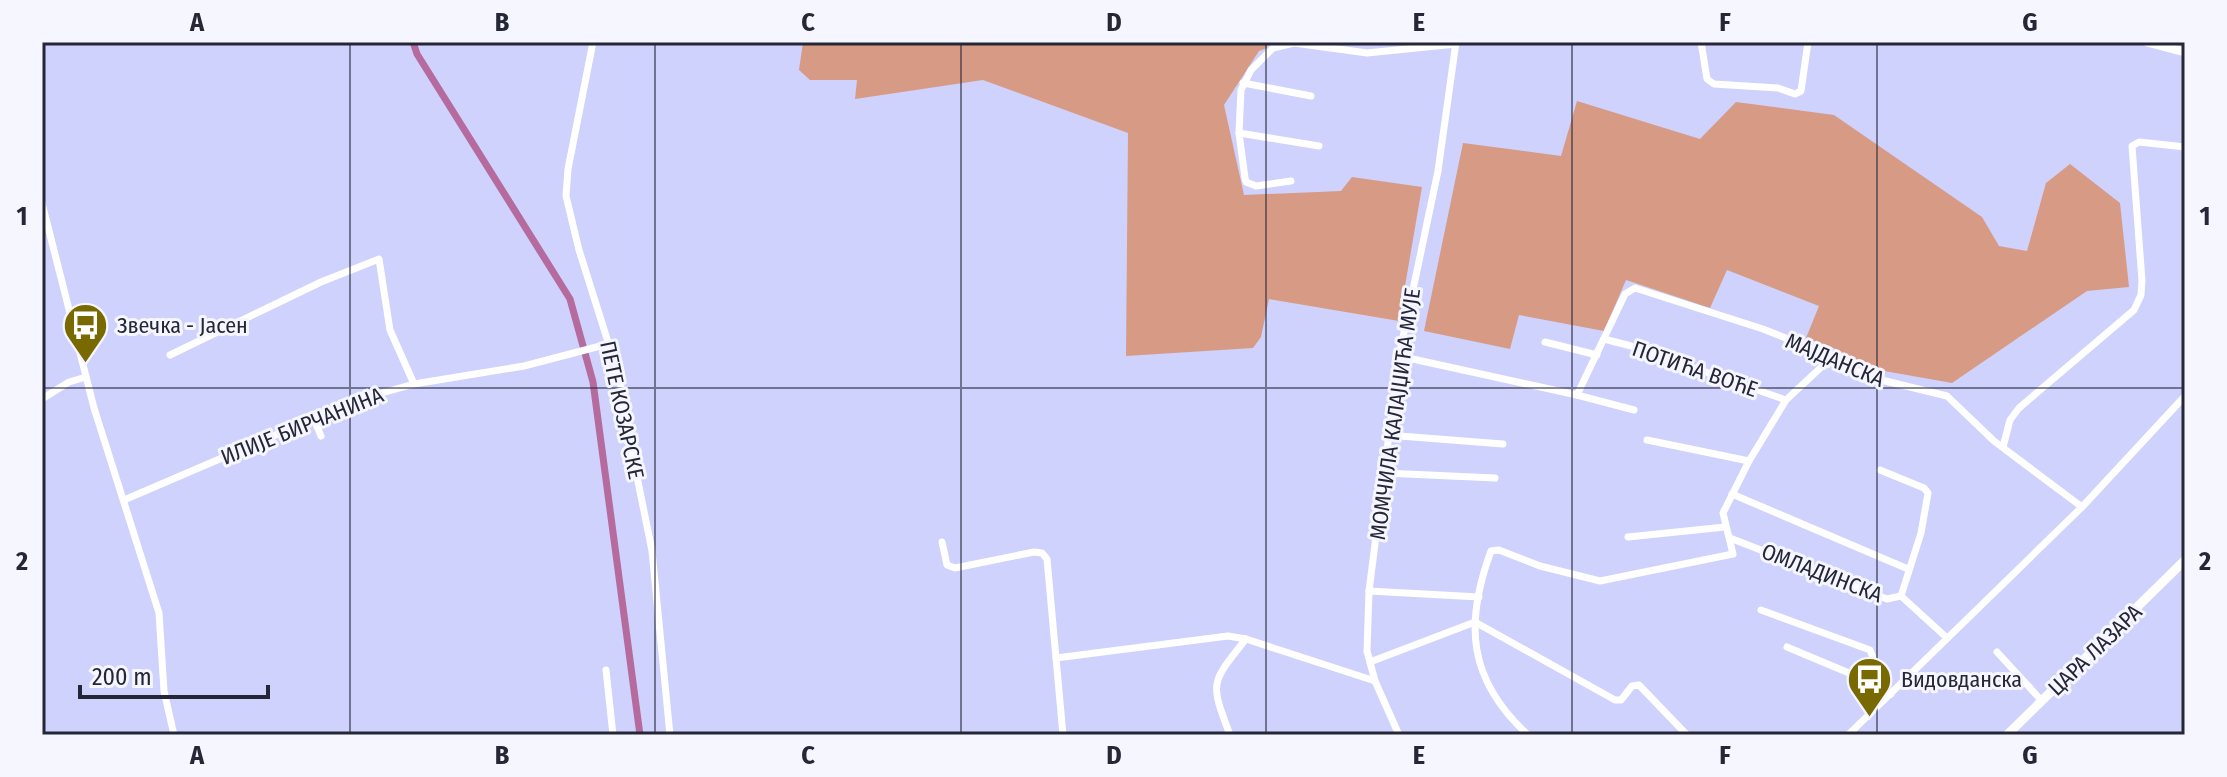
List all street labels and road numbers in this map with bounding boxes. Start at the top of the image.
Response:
street label: МОМЧИЛА КАЛАЈЏИЋА МУЈЕ [1364,286,1426,542]
street label: МАЈДАНСКА [1781,327,1889,393]
street label: ПОТИЋА ВОЋЕ [1629,335,1761,403]
street label: ПЕТЕ КОЗАРСКЕ [594,338,650,482]
street label: ИЛИЈЕ БИРЧАНИНА [217,381,388,471]
street label: ОМЛАДИНСКА [1758,538,1887,609]
street label: ЦАРА ЛАЗАРА [2042,598,2148,701]

